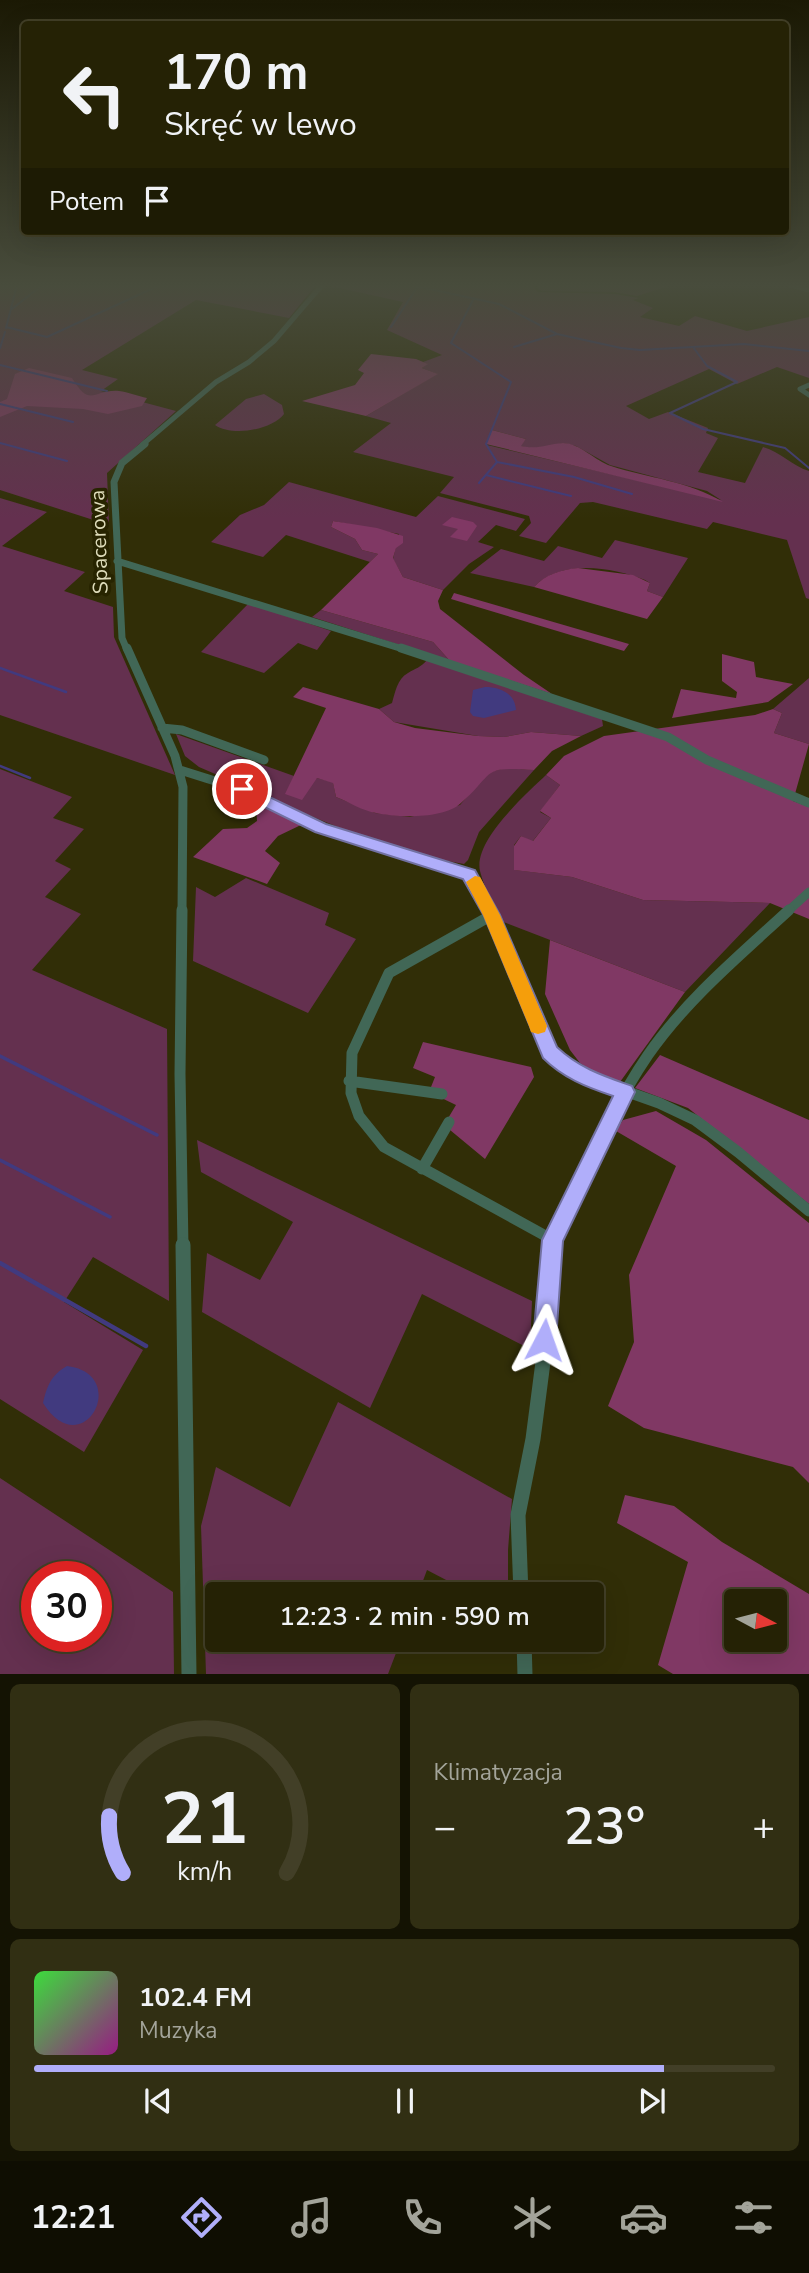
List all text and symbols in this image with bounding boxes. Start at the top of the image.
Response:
text: 170 m [164,39,308,106]
icon: left [49,49,140,140]
text: Skręć w lewo [164,103,357,146]
icon: arrive [138,182,176,220]
text: Potem [49,184,124,219]
street label: Spacerowa [83,489,115,595]
pin [212,759,272,819]
icon: arrive [223,770,261,808]
position arrow [507,1303,581,1377]
speed limit sign: 30 [21,1561,112,1652]
north arrow [724,1589,788,1652]
map controls [724,1589,787,1652]
text: 12:23 · 2 min · 590 m [279,1599,530,1634]
text: Klimatyzacja [434,1757,563,1788]
text: 21 [161,1769,248,1869]
text: 23° [563,1791,645,1862]
text: − [434,1802,456,1853]
text: + [752,1802,775,1853]
text: km/h [177,1854,232,1888]
text: 102.4 FM [139,1980,252,2015]
text: Muzyka [139,2015,217,2046]
icon: previous [139,2082,177,2120]
icon: pause [386,2082,424,2120]
icon: next [633,2082,671,2120]
icon: directions [177,2193,226,2242]
icon: music [287,2193,336,2242]
icon: phone [398,2193,447,2242]
icon: climate [508,2193,557,2242]
icon: car [619,2193,668,2242]
icon: filters [729,2193,778,2242]
text: 12:21 [31,2196,115,2239]

